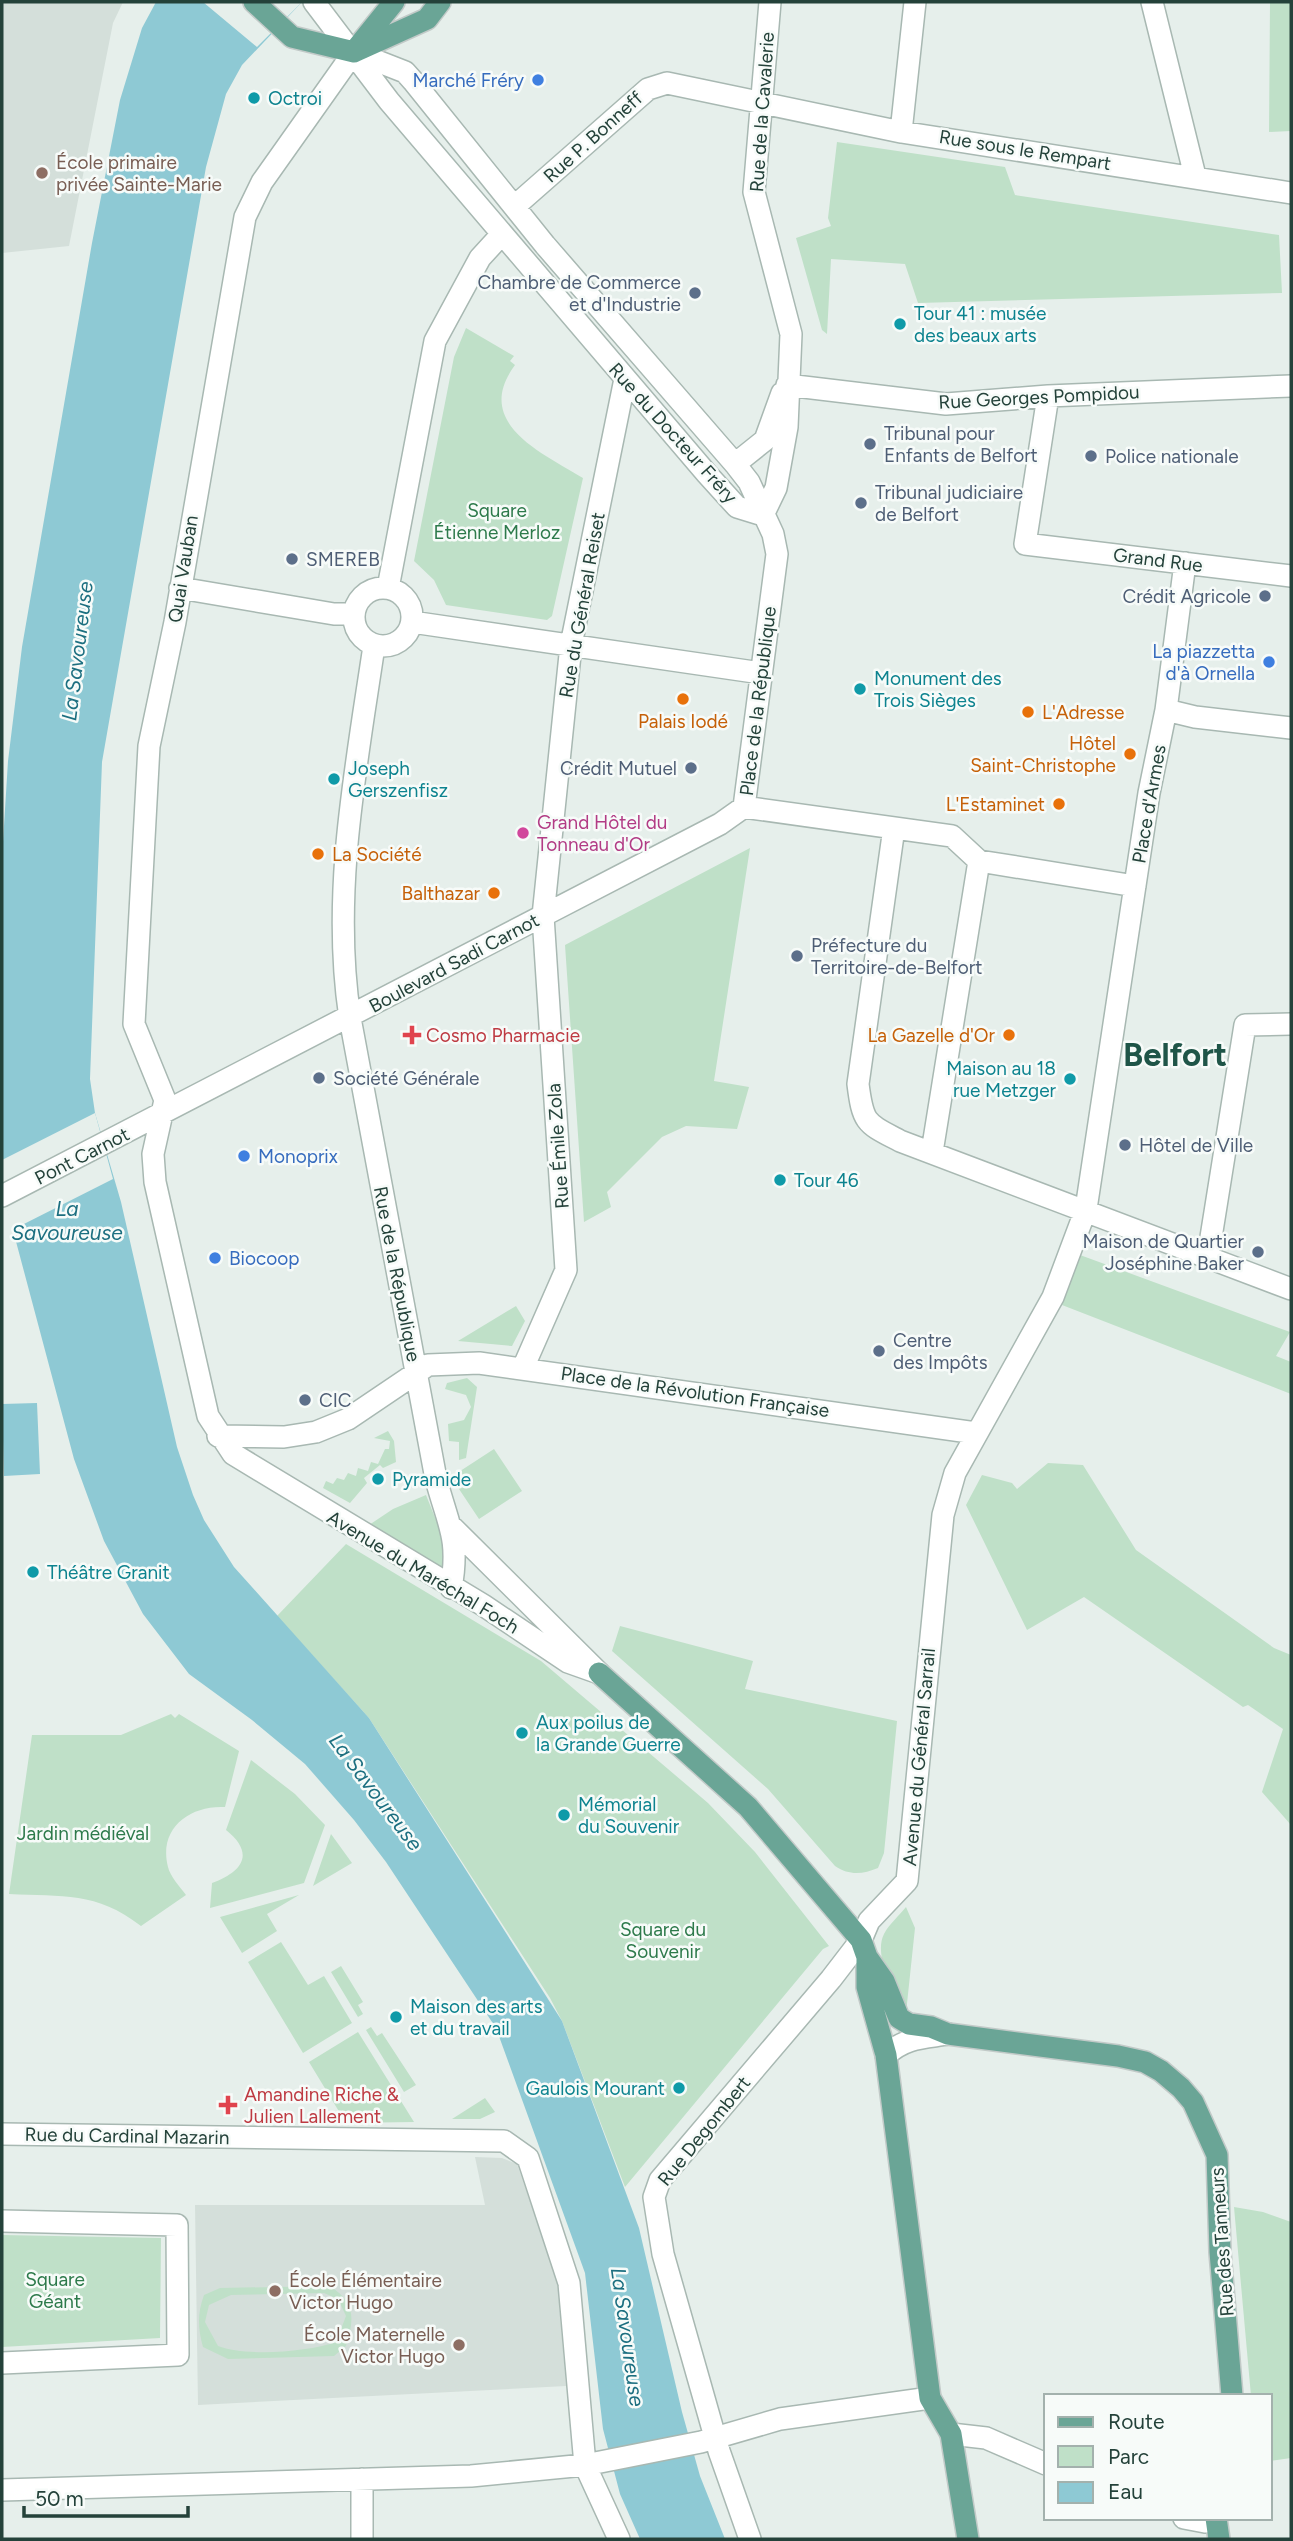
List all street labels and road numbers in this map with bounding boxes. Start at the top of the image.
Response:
street label: Rue de la Cavalerie [745,31,779,193]
street label: Rue P. Bonneff [539,86,647,188]
street label: Rue sous le Rempart [937,125,1113,175]
street label: Rue du Docteur Fréry [604,358,742,508]
street label: Rue Georges Pompidou [938,380,1140,414]
street label: Rue du Général Reiset [554,510,610,700]
street label: Quai Vauban [163,514,203,624]
street label: Grand Rue [1112,543,1204,577]
street label: Place de la République [735,605,781,797]
street label: Place d'Armes [1127,743,1171,865]
street label: Boulevard Sadi Carnot [365,908,543,1018]
street label: Rue Émile Zola [542,1082,574,1210]
street label: Pont Carnot [31,1122,133,1190]
street label: Rue de la République [369,1184,425,1364]
street label: Place de la Révolution Française [559,1362,831,1422]
street label: Avenue du Maréchal Foch [323,1506,523,1638]
street label: Avenue du Général Sarrail [898,1647,940,1867]
street label: Rue Degombert [653,2072,755,2190]
street label: Rue du Cardinal Mazarin [24,2123,230,2149]
street label: Rue des Tanneurs [1205,2167,1239,2317]

